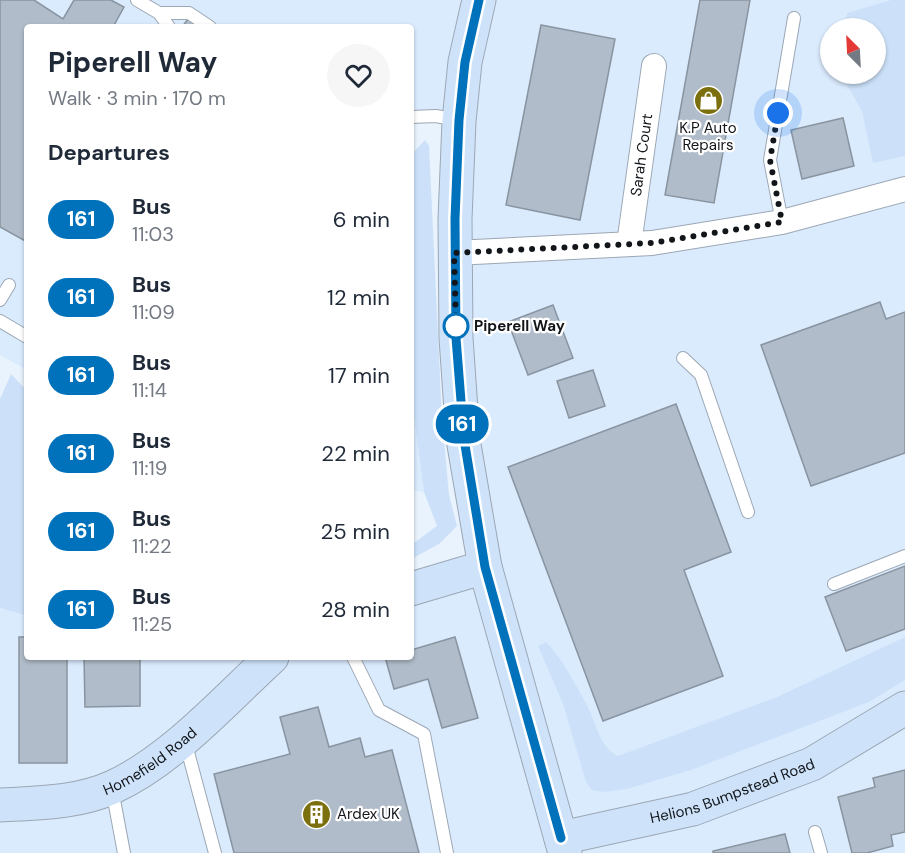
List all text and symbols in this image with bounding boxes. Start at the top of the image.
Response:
north arrow [820,18,886,84]
map controls [820,18,886,84]
text: Piperell Way [48,44,217,81]
button: heart [327,44,390,107]
text: Walk · 3 min · 170 m [48,85,226,111]
shop icon: K.P Auto Repairs [692,85,724,117]
your location [763,98,793,128]
street label: Sarah Court [626,112,657,197]
place label: K.P Auto Repairs [679,118,737,155]
text: Departures [48,138,170,167]
text: Bus [132,192,171,221]
text: 161 [67,205,95,233]
text: 6 min [333,205,390,234]
text: 11:03 [132,221,174,247]
text: Bus [132,270,171,299]
text: 161 [67,283,95,311]
text: 12 min [327,283,390,312]
text: 11:09 [132,299,175,325]
marker: Piperell Way [443,313,469,339]
place label: Piperell Way [474,316,565,336]
text: Bus [132,348,171,377]
text: 161 [67,361,95,389]
text: 17 min [328,361,390,390]
text: 11:14 [132,377,167,403]
line badge: 161 [428,404,496,444]
text: 161 [448,410,476,438]
text: Bus [132,426,171,455]
text: 161 [67,439,95,467]
text: 22 min [321,439,390,468]
text: 11:19 [132,455,167,481]
text: Bus [132,504,171,533]
text: 161 [67,517,95,545]
text: 25 min [321,517,390,546]
text: 11:22 [132,533,172,559]
text: Bus [132,582,171,611]
text: 161 [67,595,95,623]
text: 28 min [321,595,390,624]
text: 11:25 [132,611,172,637]
street label: Homefield Road [100,723,201,800]
street label: Helions Bumpstead Road [648,754,818,828]
building icon: Ardex UK [300,798,332,830]
place label: Ardex UK [337,804,400,824]

